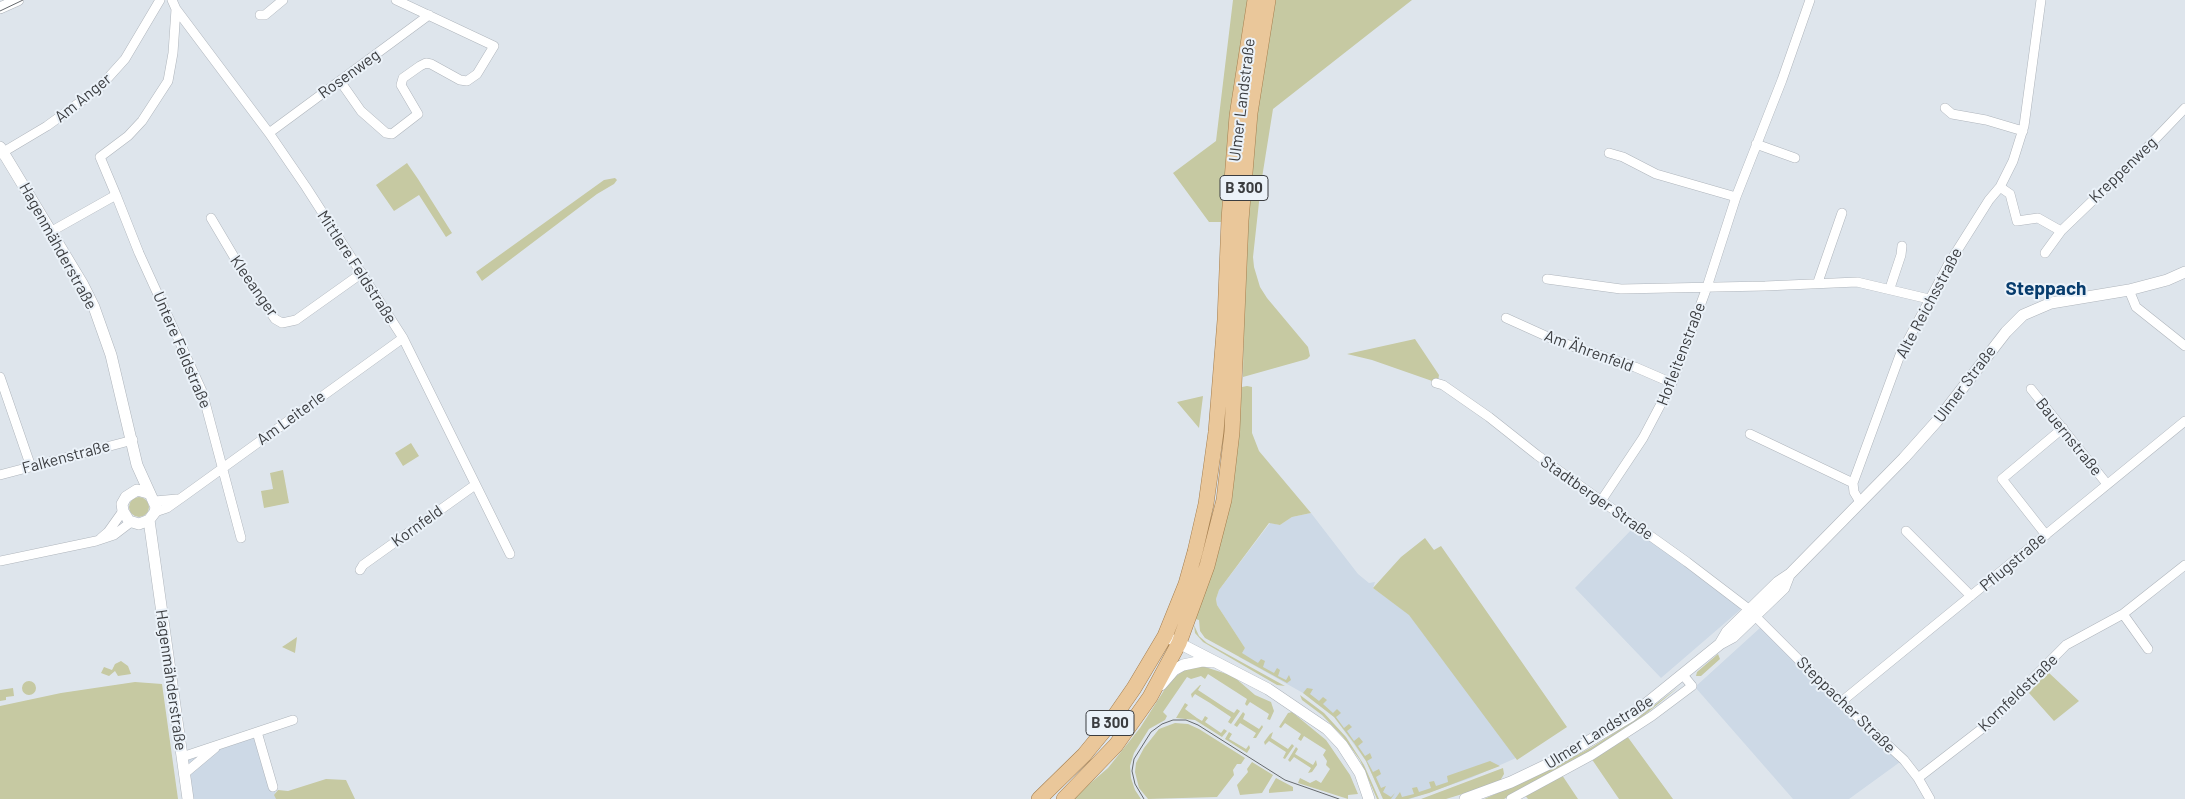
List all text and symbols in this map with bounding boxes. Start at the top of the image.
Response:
street label: Ulmer Landstraße [1225,37,1259,163]
street label: Rosenweg [314,45,384,103]
street label: Am Anger [51,69,115,127]
street label: Kreppenweg [2085,133,2161,207]
road number: B 300 [1220,176,1268,200]
street label: Hagenmähderstraße [15,179,101,313]
street label: Mittlere Feldstraße [313,207,401,327]
street label: Alte Reichsstraße [1892,244,1966,362]
street label: Kleeanger [226,252,282,320]
district label: Steppach [2006,278,2086,300]
street label: Untere Feldstraße [149,289,215,411]
street label: Hofleitenstraße [1653,300,1709,408]
street label: Am Ährenfeld [1542,326,1636,376]
street label: Ulmer Straße [1930,342,2000,426]
street label: Am Leiterle [253,387,329,449]
street label: Bauernstraße [2032,394,2106,480]
street label: Falkenstraße [20,436,112,478]
street label: Stadtberger Straße [1537,452,1657,544]
street label: Kornfeld [388,501,446,551]
street label: Pflugstraße [1976,529,2050,595]
street label: Hagenmähderstraße [152,608,190,752]
street label: Kornfeldstraße [1974,650,2062,736]
street label: Steppacher Straße [1792,653,1900,757]
street label: Ulmer Landstraße [1541,691,1657,773]
road number: B 300 [1086,710,1134,736]

